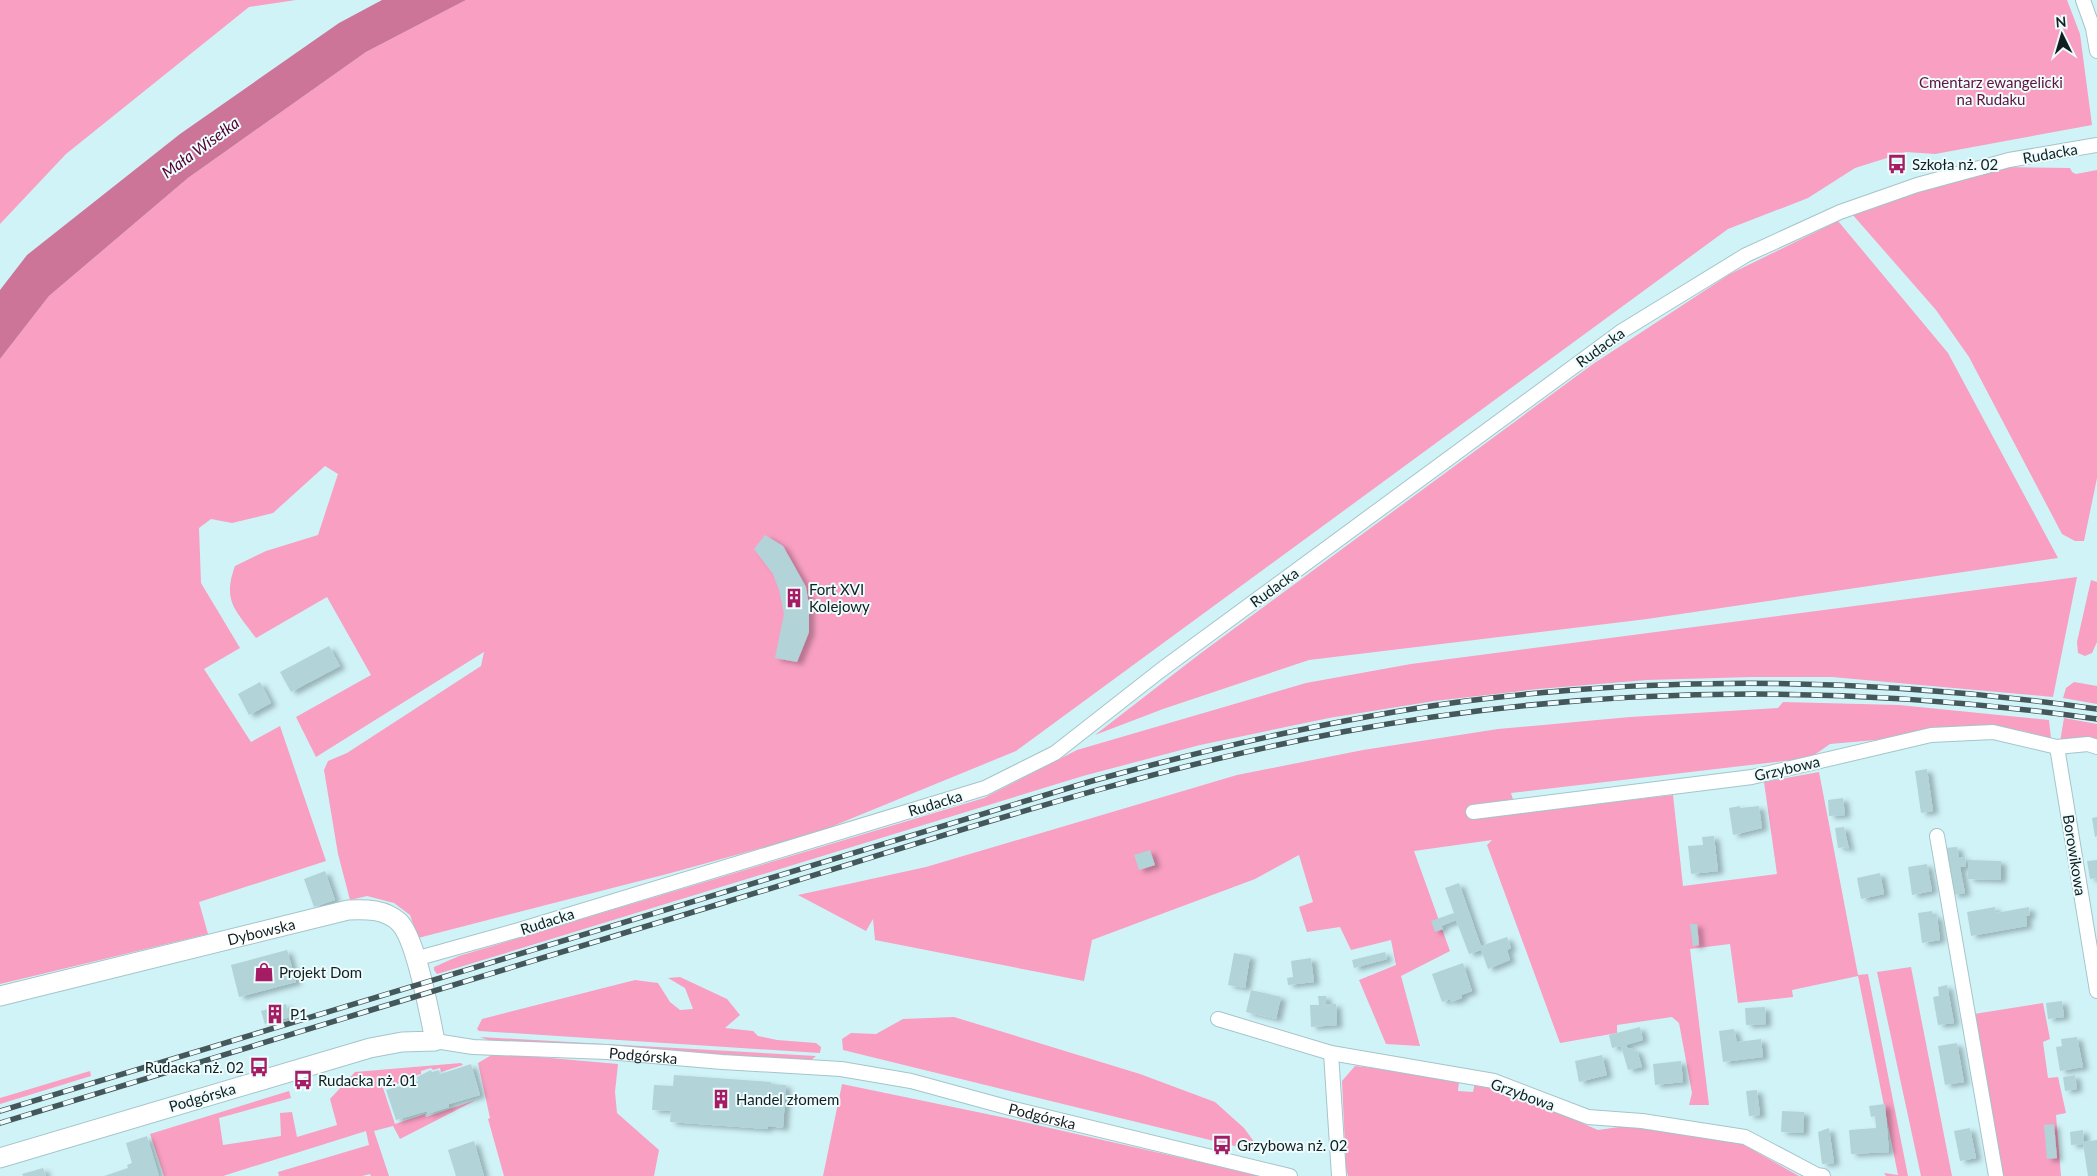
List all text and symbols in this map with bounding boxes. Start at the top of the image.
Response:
north arrow [2037,10,2087,60]
text: N [2055,13,2067,30]
park label: Cmentarz ewangelicki na Rudaku [1919,73,2063,108]
water label: Mała Wisełka [158,113,242,181]
street label: Rudacka [2021,139,2079,167]
bus stop icon: Szkoła nż. 02 [1886,153,1908,175]
place label: Szkoła nż. 02 [1912,155,1998,173]
street label: Rudacka [1572,323,1628,371]
street label: Rudacka [1246,563,1302,611]
place label: Fort XVI Kolejowy [809,580,870,615]
building icon: Fort XVI Kolejowy [783,587,805,609]
street label: Grzybowa [1752,752,1822,784]
street label: Rudacka [906,786,964,820]
street label: Borowikowa [2060,813,2090,897]
street label: Rudacka [518,904,576,938]
street label: Dybowska [225,914,297,949]
shop icon: Projekt Dom [253,961,275,983]
place label: Projekt Dom [279,963,362,981]
building icon: P1 [264,1003,286,1025]
place label: P1 [290,1005,308,1023]
street label: Podgórska [608,1043,678,1067]
bus stop icon: Rudacka nż. 02 [248,1056,270,1078]
place label: Rudacka nż. 02 [145,1058,244,1076]
bus stop icon: Rudacka nż. 01 [292,1069,314,1091]
place label: Rudacka nż. 01 [318,1071,417,1089]
street label: Grzybowa [1489,1074,1557,1114]
street label: Podgórska [167,1079,237,1115]
building icon: Handel złomem [710,1088,732,1110]
place label: Handel złomem [736,1090,839,1108]
street label: Podgórska [1007,1099,1078,1133]
bus stop icon: Grzybowa nż. 02 [1211,1134,1233,1156]
place label: Grzybowa nż. 02 [1237,1136,1348,1154]

